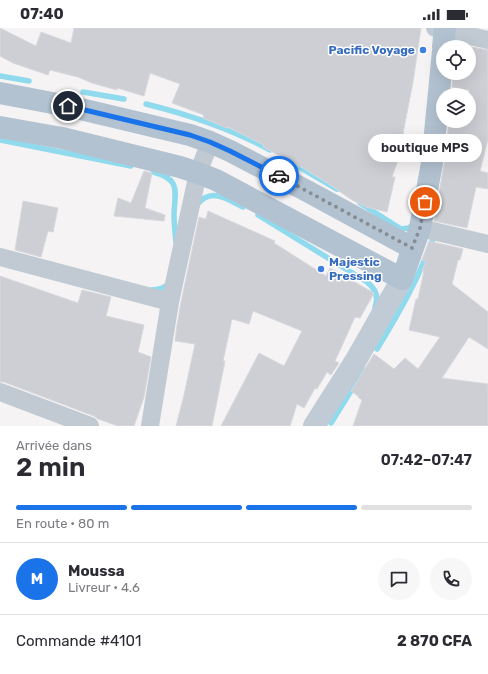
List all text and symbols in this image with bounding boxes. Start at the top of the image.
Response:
text: 07:40 [20,5,64,23]
map controls [436,40,476,128]
button: locate [436,40,476,80]
place label: Pacific Voyage [329,43,415,57]
marker: Pacific Voyage [418,45,428,55]
button: layers [436,88,476,128]
pin [51,89,85,123]
icon: home [57,95,79,117]
callout: boutique MPS [368,134,482,162]
text: boutique MPS [381,140,469,155]
courier [259,156,299,196]
icon: car [268,165,290,187]
pin [408,185,442,219]
icon: bag [414,191,436,213]
place label: Majestic Pressing [329,255,382,283]
marker: Majestic Pressing [316,264,326,274]
text: Arrivée dans [16,438,92,453]
text: 07:42–07:47 [381,451,472,469]
text: 2 min [16,452,85,483]
text: En route · 80 m [16,516,109,531]
button: chat [378,558,420,600]
button: phone [430,558,472,600]
text: Moussa [68,562,125,580]
text: M [31,570,43,588]
text: Livreur · 4.6 [68,580,140,595]
text: Commande #4101 [16,632,141,650]
text: 2 870 CFA [397,632,472,650]

